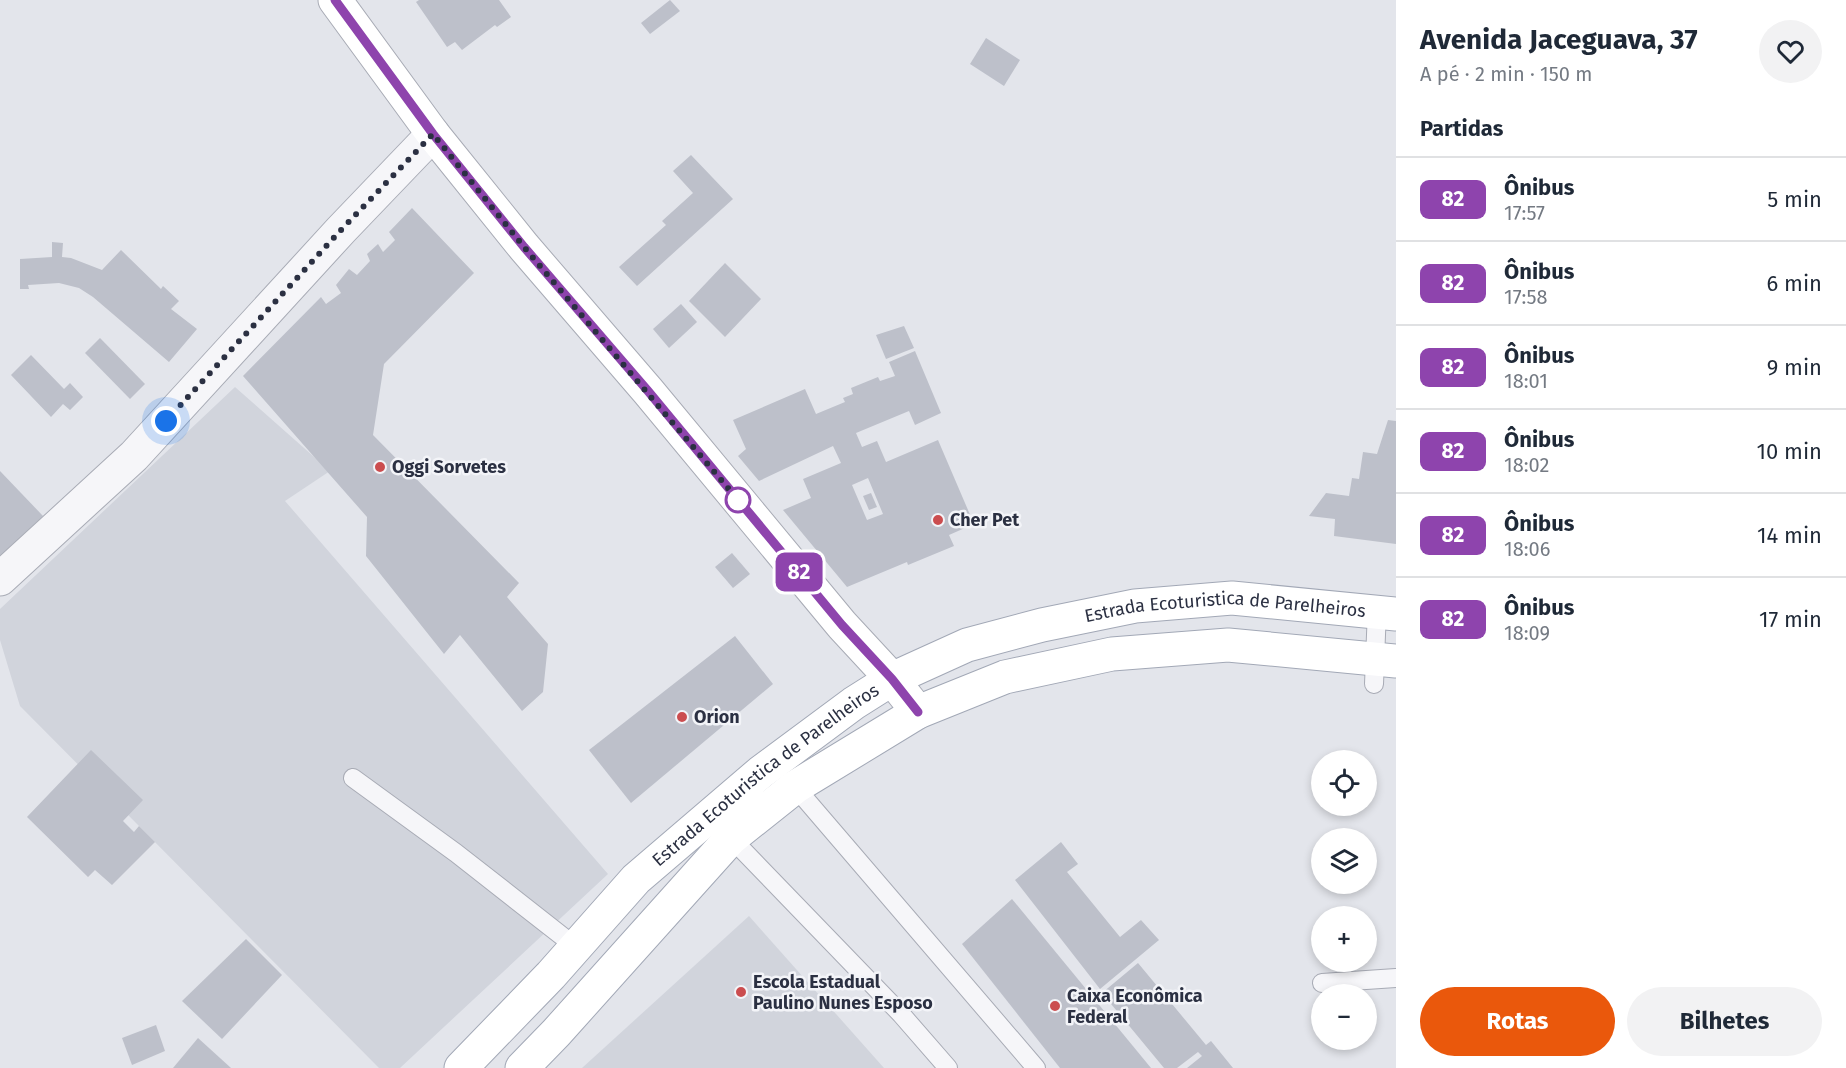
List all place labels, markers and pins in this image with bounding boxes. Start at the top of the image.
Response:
place label: Oggi Sorvetes [392,456,506,478]
marker: Oggi Sorvetes [373,460,387,474]
unlabelled marker [725,487,751,513]
place label: Cher Pet [950,509,1020,531]
marker: Cher Pet [931,513,945,527]
place label: Orion [694,706,740,728]
marker: Orion [675,710,689,724]
place label: Escola Estadual Paulino Nunes Esposo [753,971,933,1014]
marker: Escola Estadual Paulino Nunes Esposo [734,985,748,999]
place label: Caixa Econômica Federal [1067,985,1203,1028]
marker: Caixa Econômica Federal [1048,999,1062,1013]

